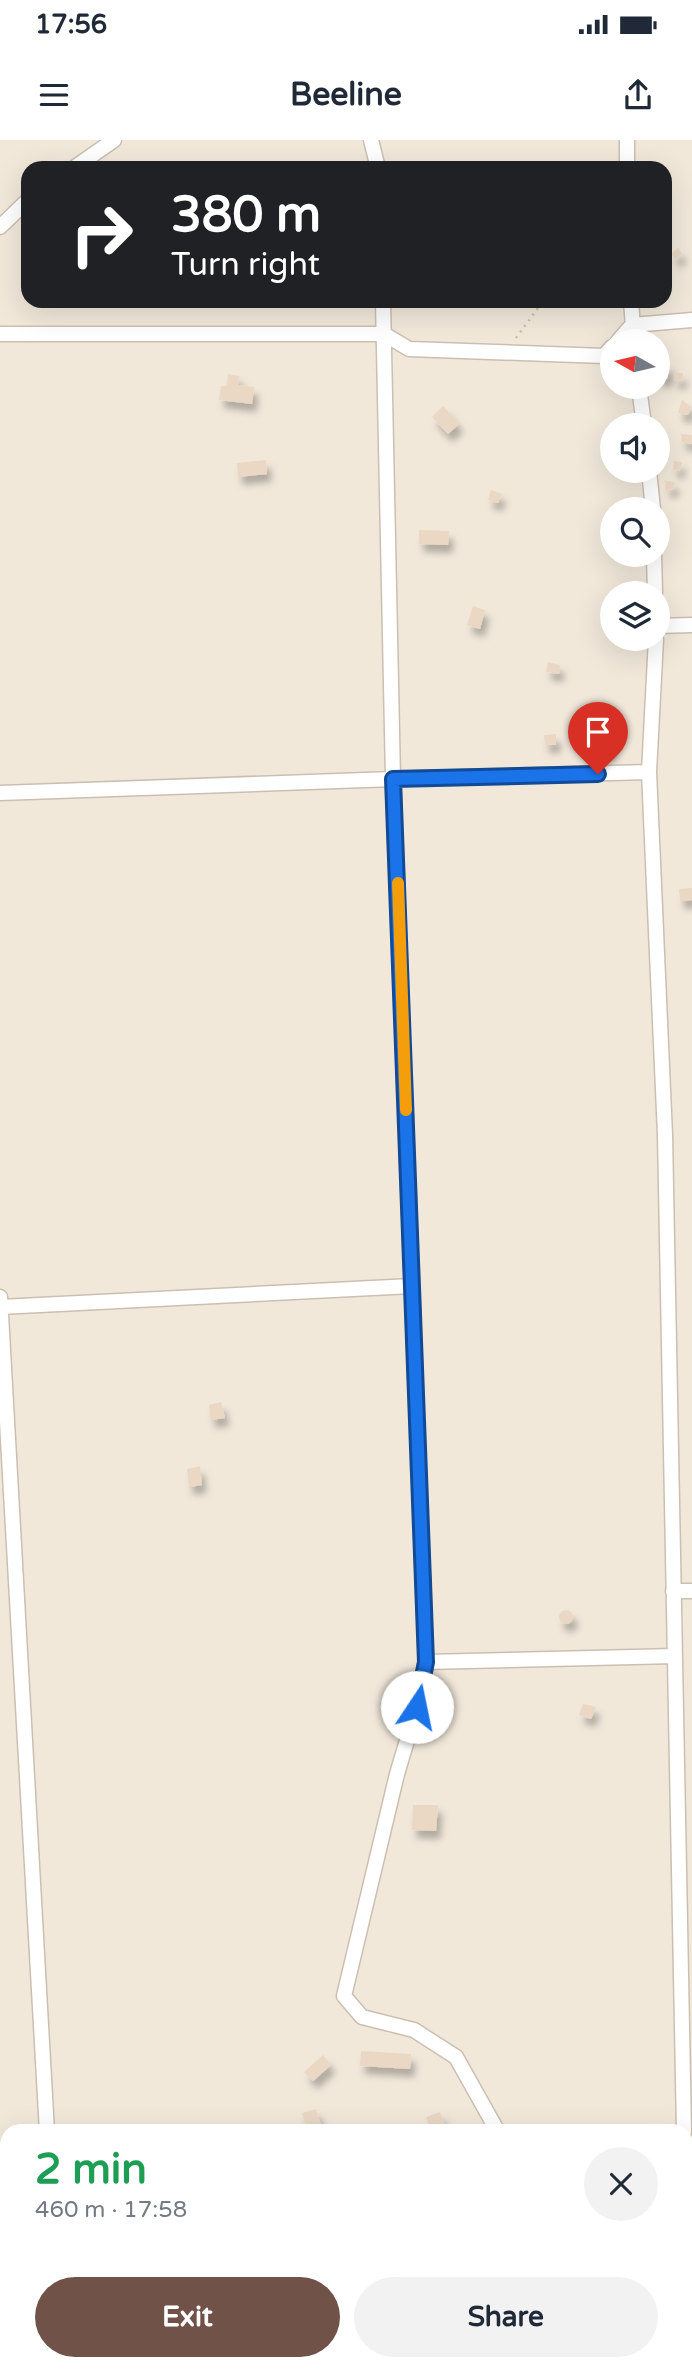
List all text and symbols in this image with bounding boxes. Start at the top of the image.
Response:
text: 17:56 [35,9,107,40]
icon: menu [35,76,73,114]
text: Beeline [290,76,402,114]
icon: share [619,76,657,114]
text: 380 m [171,186,321,245]
icon: right [56,189,147,280]
text: Turn right [171,246,320,284]
north arrow [600,329,670,399]
map controls [600,329,670,651]
button: sound [600,413,670,483]
button: search [600,497,670,567]
button: layers [600,581,670,651]
pin [568,702,628,774]
icon: arrive [579,713,617,751]
position arrow [380,1670,454,1744]
text: 2 min [35,2144,147,2195]
button: close [584,2147,658,2221]
text: 460 m · 17:58 [35,2196,187,2224]
button: Exit [35,2277,340,2357]
button: Share [354,2277,658,2357]

